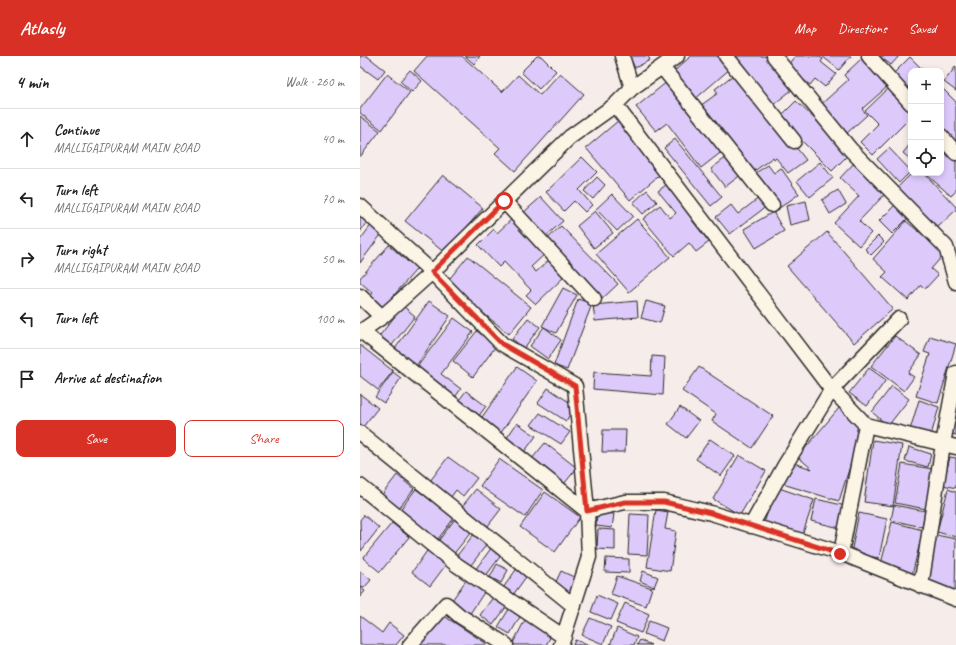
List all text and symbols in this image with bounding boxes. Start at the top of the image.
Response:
text: Atlasly [20,16,64,40]
text: Map [795,20,816,37]
text: Directions [838,20,887,37]
text: Saved [909,20,936,37]
map controls [908,68,944,176]
button: + [908,68,944,104]
text: 4 min [16,72,49,93]
text: Walk · 260 m [285,74,344,90]
button: − [908,104,944,140]
text: Continue [54,121,99,140]
icon: ahead [16,128,38,150]
text: 40 m [322,131,344,147]
text: MALLIGAIPURAM MAIN ROAD [54,140,200,156]
button: locate [908,140,944,176]
text: Turn left [54,181,97,200]
icon: left [16,188,38,210]
text: 70 m [322,191,344,207]
route start [495,192,513,210]
text: MALLIGAIPURAM MAIN ROAD [54,200,200,216]
text: Turn right [54,241,107,260]
icon: right [16,248,38,270]
text: 50 m [322,251,344,267]
text: MALLIGAIPURAM MAIN ROAD [54,260,200,276]
icon: left [16,308,38,330]
text: Turn left [54,309,97,328]
text: 100 m [316,311,344,327]
icon: arrive [16,368,38,390]
text: Arrive at destination [54,369,161,388]
button: Save [16,420,176,457]
button: Share [184,420,344,457]
route end [831,545,849,563]

